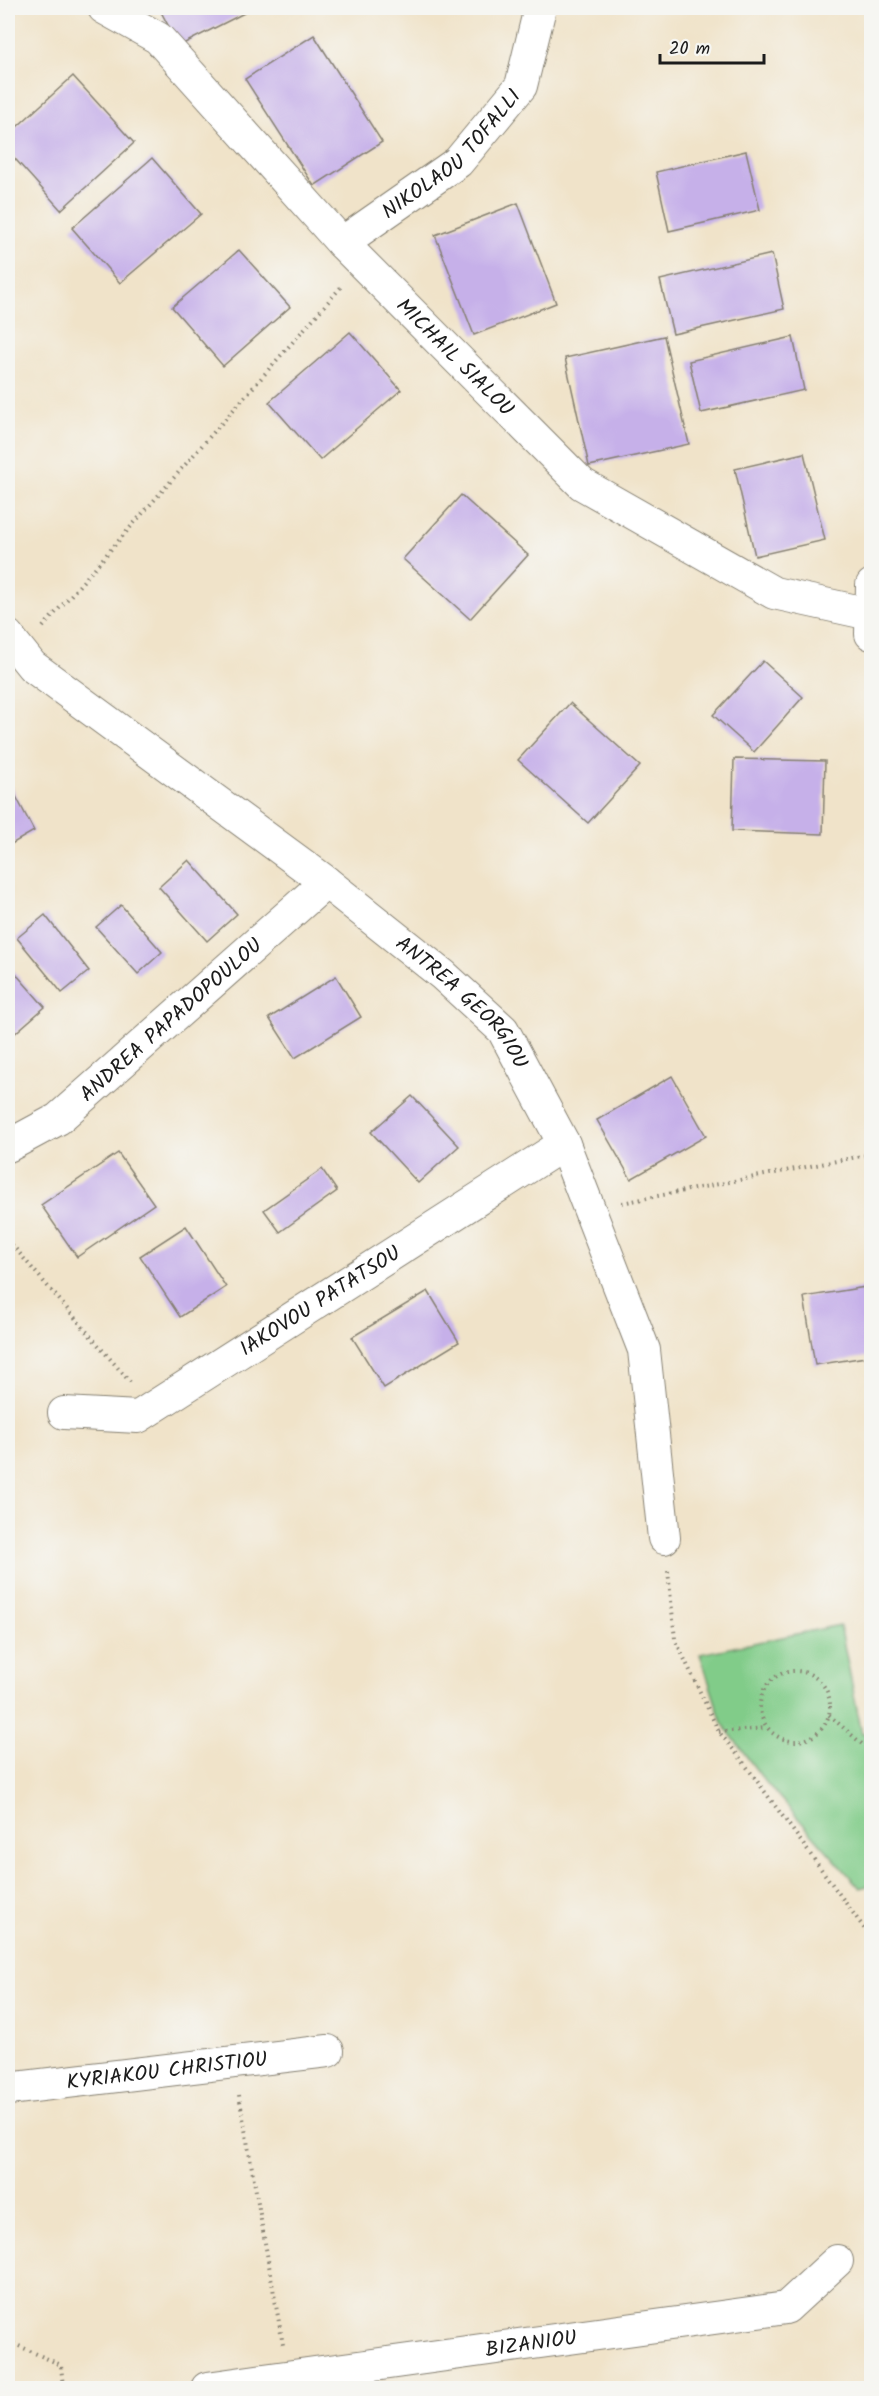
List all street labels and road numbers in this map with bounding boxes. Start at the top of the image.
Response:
street label: NIKOLAOU TOFALLI [375,82,530,228]
street label: MICHAIL SIALOU [388,291,521,425]
street label: ANTREA GEORGIOU [388,928,536,1075]
street label: ANDREA PAPADOPOULOU [73,930,270,1111]
street label: IAKOVOU PATATSOU [234,1238,408,1366]
street label: KYRIAKOU CHRISTIOU [65,2043,269,2100]
street label: BIZANIOU [483,2322,579,2367]

